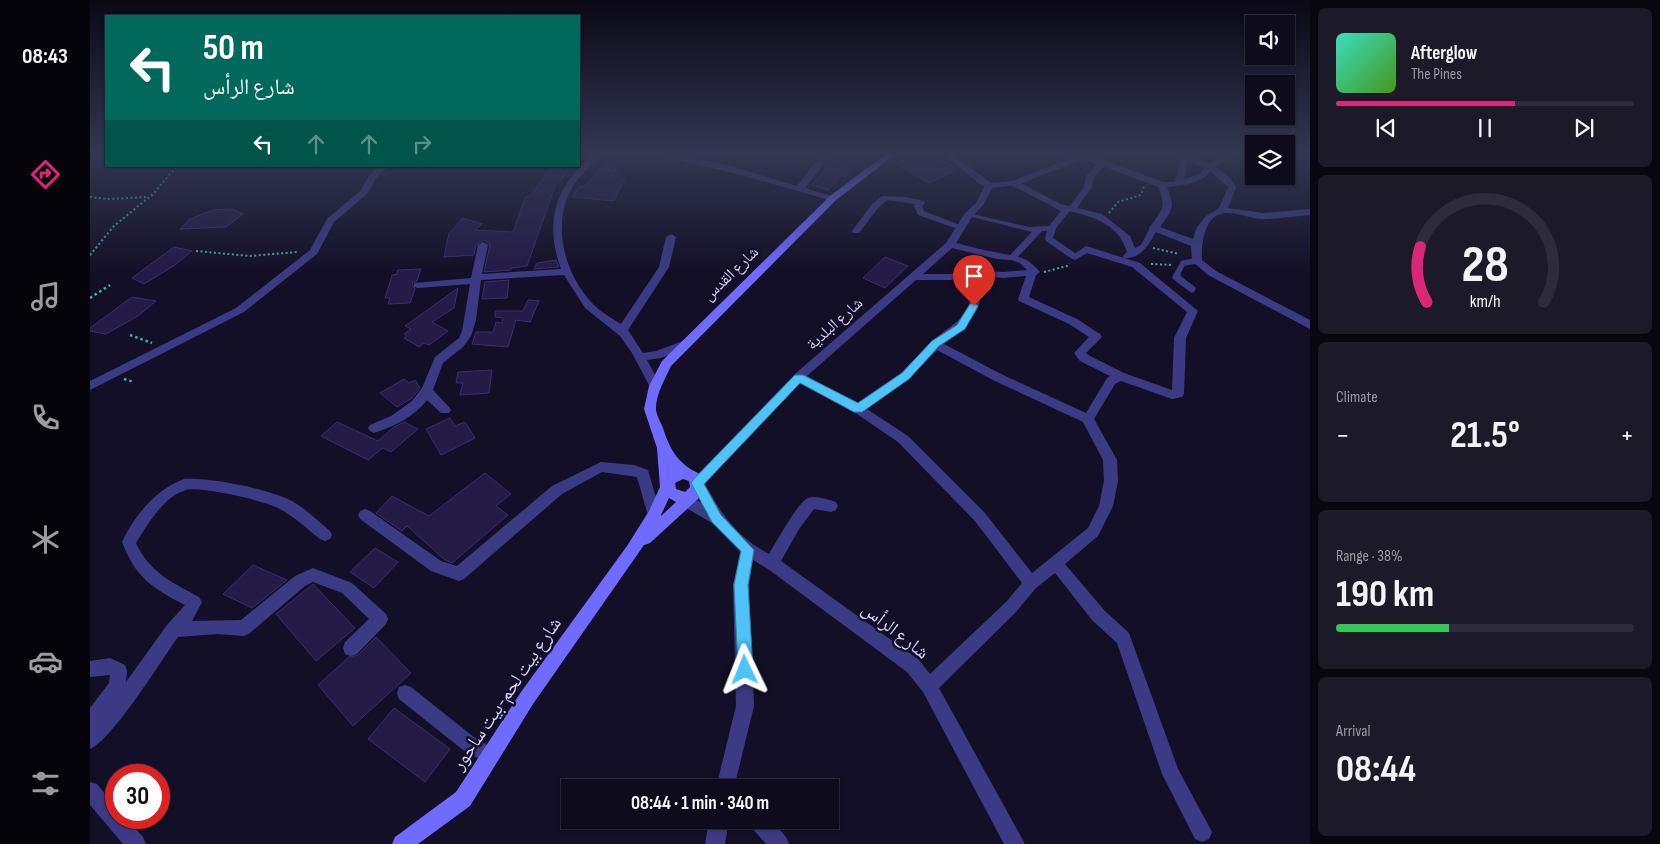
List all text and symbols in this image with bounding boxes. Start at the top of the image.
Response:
map controls [1245,15,1295,185]
button: sound [1245,15,1295,65]
text: 50 m [203,27,264,70]
icon: left [120,35,185,100]
text: Afterglow [1411,42,1477,65]
text: 08:43 [22,43,68,70]
text: The Pines [1411,65,1462,84]
text: شارع الرأس [203,74,295,101]
button: search [1245,75,1295,125]
icon: previous [1372,114,1400,142]
icon: pause [1471,114,1499,142]
icon: next [1570,114,1598,142]
icon: left [249,130,277,158]
icon: ahead [302,130,330,158]
icon: ahead [355,130,383,158]
icon: right [408,130,436,158]
button: layers [1245,135,1295,185]
icon: directions [28,157,63,192]
text: 28 [1461,234,1509,297]
street label: شارع القدس [699,243,763,305]
pin [953,255,995,306]
icon: arrive [960,262,988,290]
icon: music [28,279,63,314]
text: km/h [1470,291,1500,312]
street label: شارع البلدية [803,294,867,354]
text: Climate [1336,388,1378,407]
icon: phone [28,400,63,435]
text: 21.5° [1450,413,1520,458]
text: − [1336,419,1350,452]
text: + [1620,419,1634,452]
icon: climate [28,522,63,557]
text: Range · 38% [1336,547,1403,566]
text: 190 km [1336,572,1434,617]
street label: شارع الرأس [857,597,934,664]
street label: شارع بيت لحم-بيت ساحور [447,613,567,776]
position arrow [718,643,770,695]
icon: car [28,644,63,679]
text: Arrival [1336,722,1370,741]
text: 08:44 [1336,747,1416,792]
speed limit sign: 30 [105,764,170,829]
icon: filters [28,766,63,801]
text: 08:44 · 1 min · 340 m [631,792,769,815]

